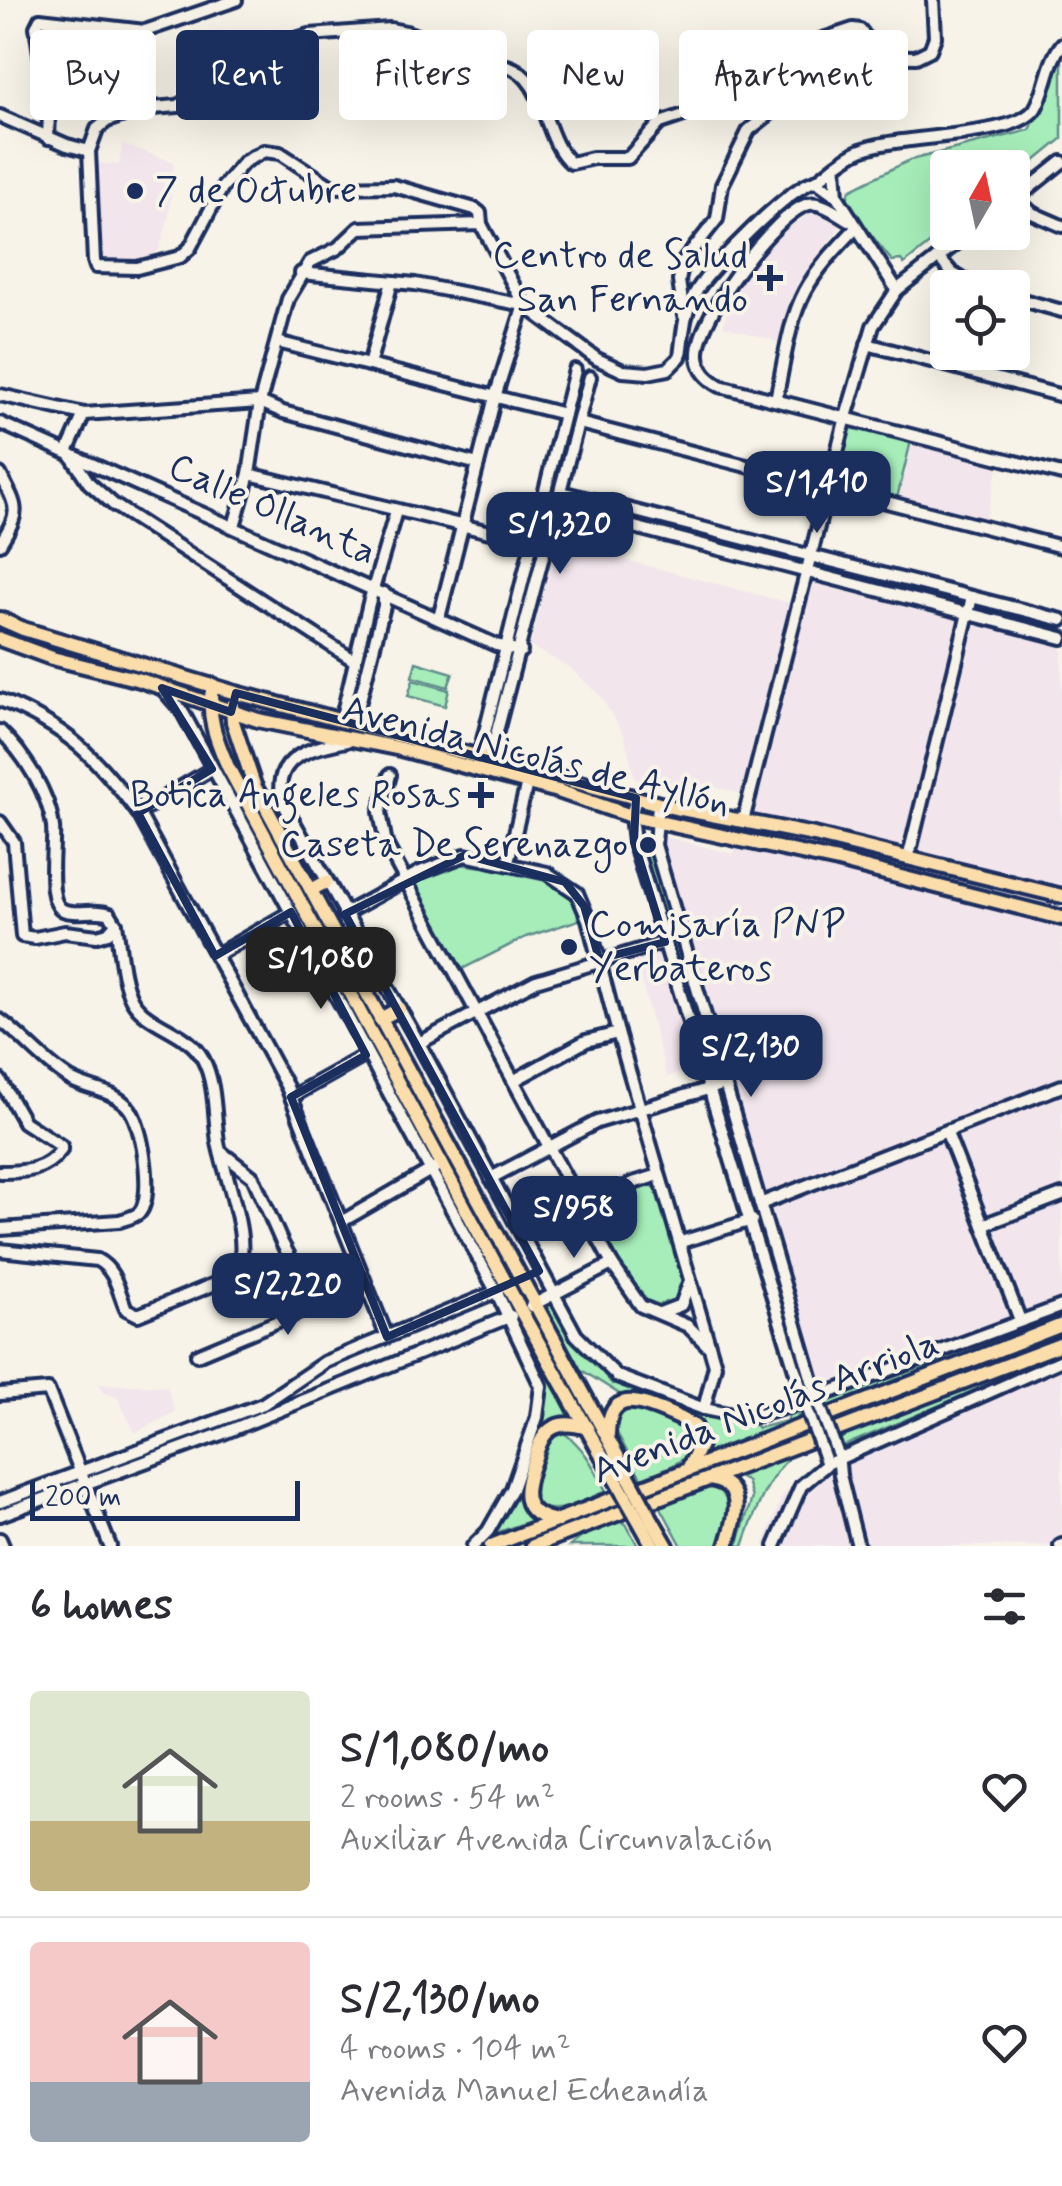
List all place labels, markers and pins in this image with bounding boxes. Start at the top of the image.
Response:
place label: 7 de Octubre [155,167,357,216]
marker: 7 de Octubre [124,180,146,202]
place label: Centro de Salud San Fernando [493,232,748,325]
marker: Centro de Salud San Fernando [757,265,783,291]
pin: S/1,410 [725,451,909,536]
pin: S/1,320 [468,492,652,577]
place label: Botica Angeles Rosas [130,771,461,824]
marker: Botica Angeles Rosas [470,784,492,806]
place label: Caseta De Serenazgo [280,821,628,874]
marker: Caseta De Serenazgo [637,834,659,856]
place label: Comisaría PNP Yerbateros [589,901,845,994]
pin: S/1,080 [229,927,413,1012]
marker: Comisaría PNP Yerbateros [558,936,580,958]
pin: S/2,130 [659,1015,843,1100]
pin: S/958 [504,1176,644,1261]
pin: S/2,220 [196,1253,380,1338]

